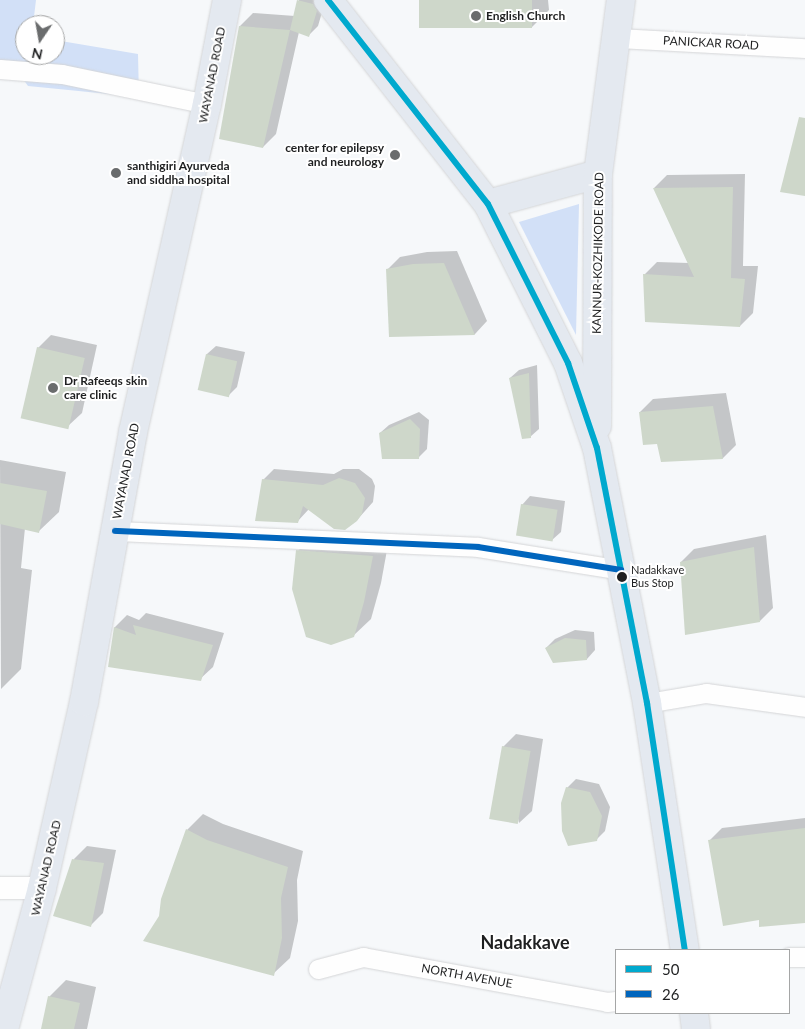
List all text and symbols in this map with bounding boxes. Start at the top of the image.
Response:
place label: English Church [486,9,565,23]
marker: English Church [470,10,482,22]
north arrow [15,15,65,65]
street label: WAYANAD ROAD [196,26,228,124]
street label: PANICKAR ROAD [663,33,759,53]
text: N [30,45,44,64]
place label: center for epilepsy and neurology [285,141,384,169]
marker: center for epilepsy and neurology [388,148,402,162]
place label: santhigiri Ayurveda and siddha hospital [127,159,230,187]
marker: santhigiri Ayurveda and siddha hospital [109,166,123,180]
street label: KANNUR-KOZHIKODE ROAD [589,172,607,334]
place label: Dr Rafeeqs skin care clinic [64,374,147,402]
marker: Dr Rafeeqs skin care clinic [46,381,60,395]
street label: WAYANAD ROAD [110,422,142,520]
place label: Nadakkave Bus Stop [631,564,684,590]
marker: Nadakkave Bus Stop [617,572,627,582]
street label: WAYANAD ROAD [28,819,64,917]
district label: Nadakkave [480,931,570,953]
legend [615,949,790,1014]
text: 50 [662,960,679,978]
street label: NORTH AVENUE [420,961,514,991]
text: 26 [662,985,679,1003]

